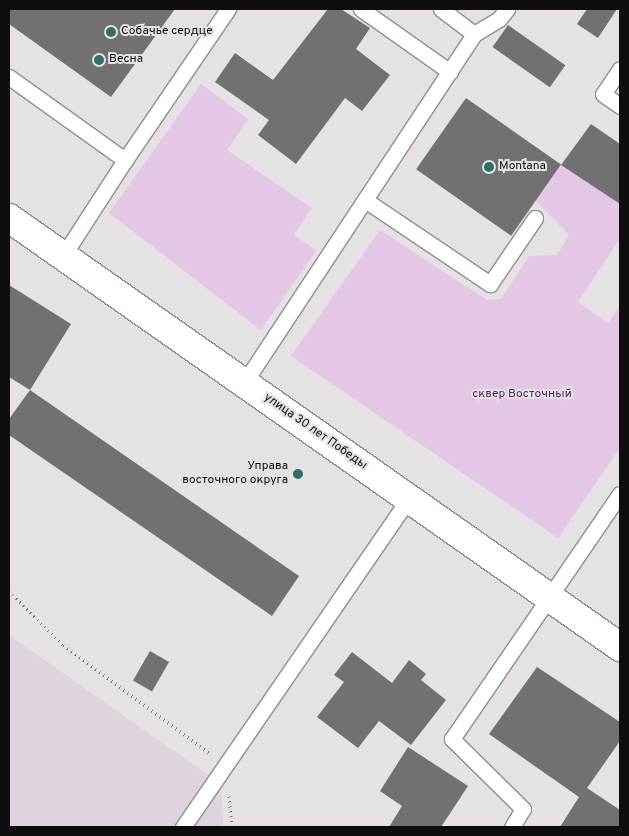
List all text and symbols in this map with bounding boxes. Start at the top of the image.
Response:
place label: Собачье сердце [121,25,213,39]
marker: Собачье сердце [105,26,117,38]
place label: Весна [109,53,143,67]
marker: Весна [93,54,105,66]
place label: Montana [499,160,546,174]
marker: Montana [483,161,495,173]
park label: сквер Восточный [472,388,572,402]
street label: улица 30 лет Победы [261,391,369,473]
place label: Управа восточного округа [182,460,288,488]
marker: Управа восточного округа [292,468,304,480]

